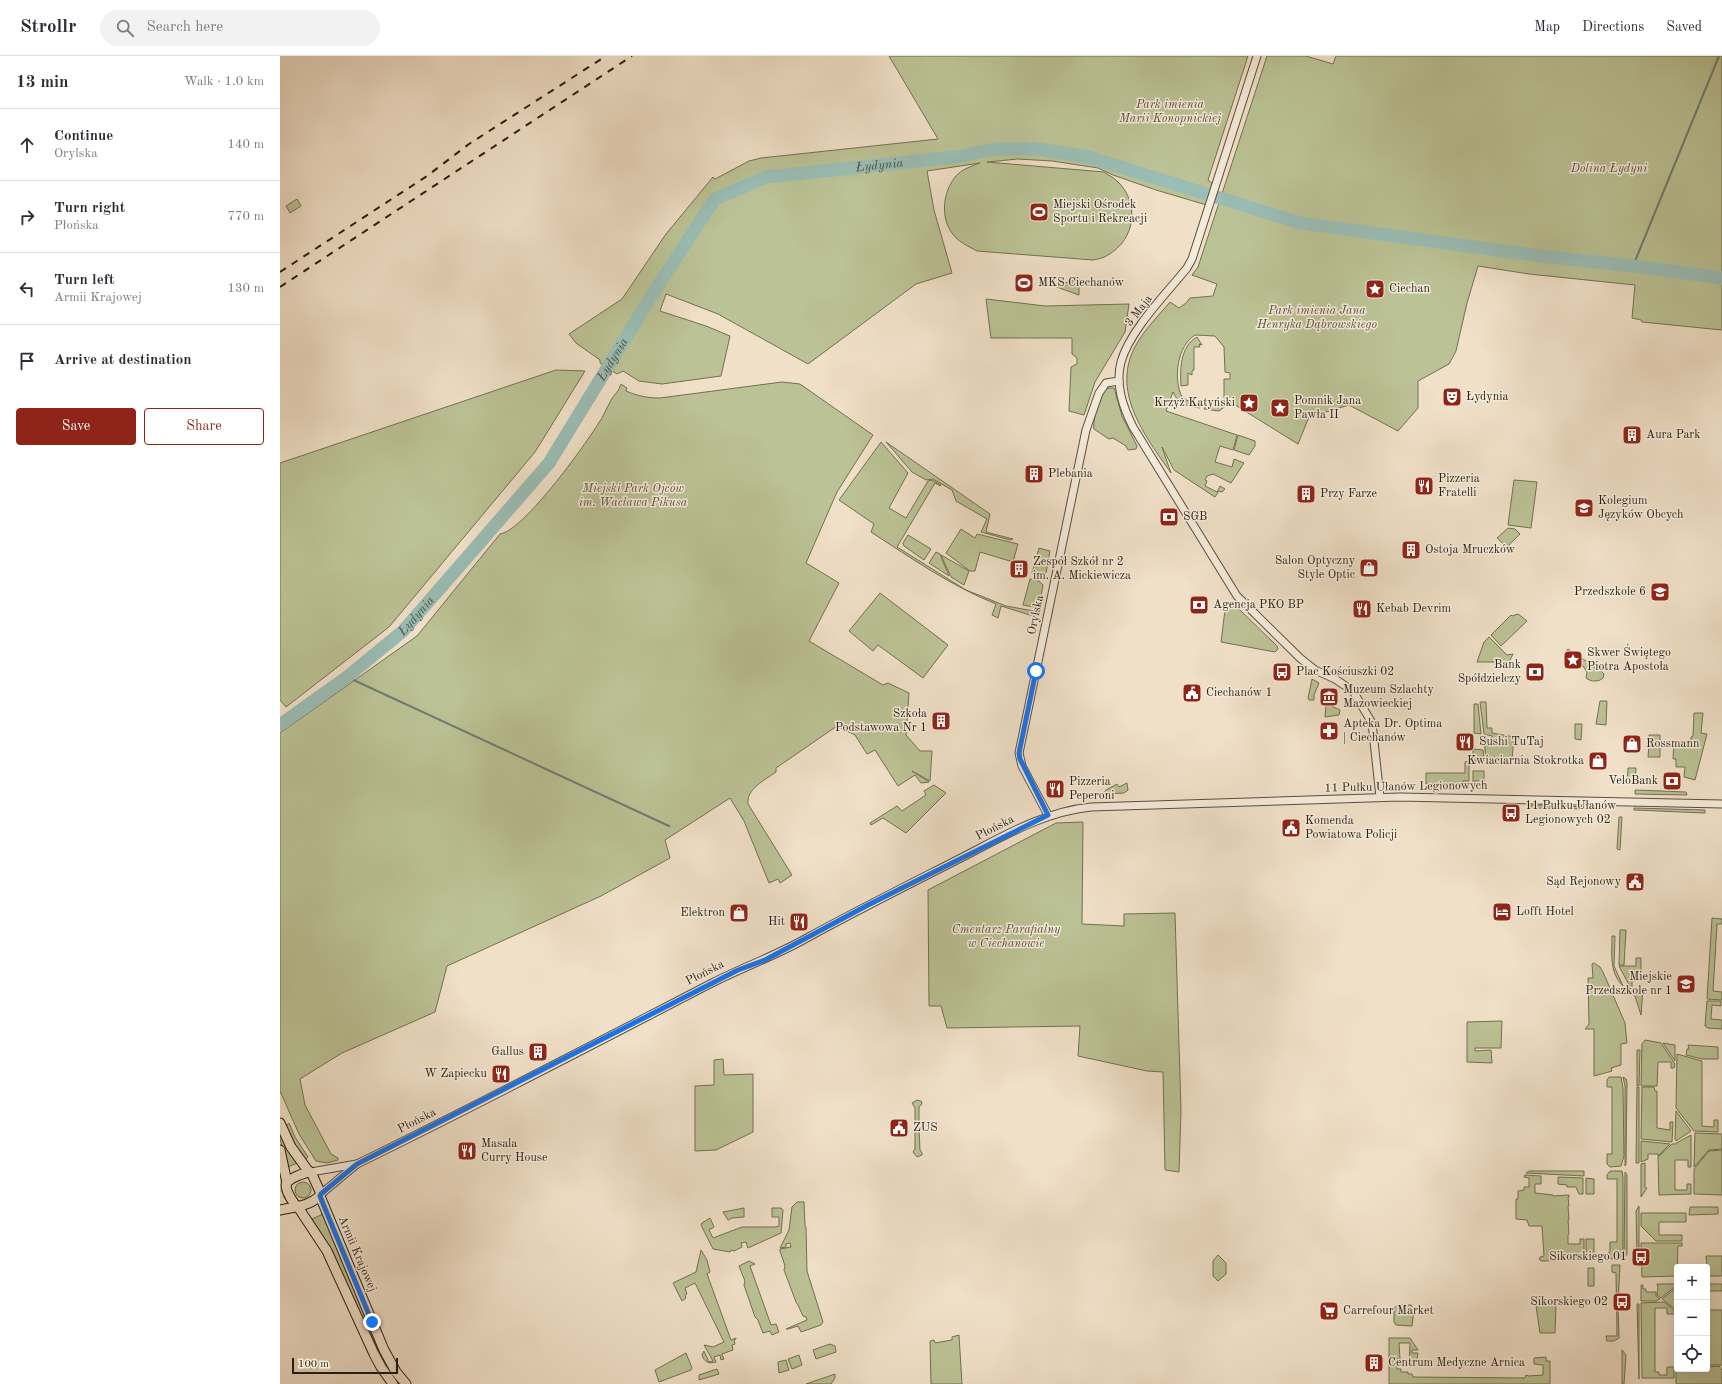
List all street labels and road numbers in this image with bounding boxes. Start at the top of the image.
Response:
street label: 3 Maja [1123,293,1155,329]
street label: Orylska [1026,594,1046,636]
street label: 11 Pułku Ułanów Legionowych [1324,780,1488,794]
street label: Płońska [974,813,1016,843]
street label: Płońska [684,958,726,988]
street label: Płońska [396,1106,438,1136]
street label: Armii Krajowej [336,1214,378,1294]

